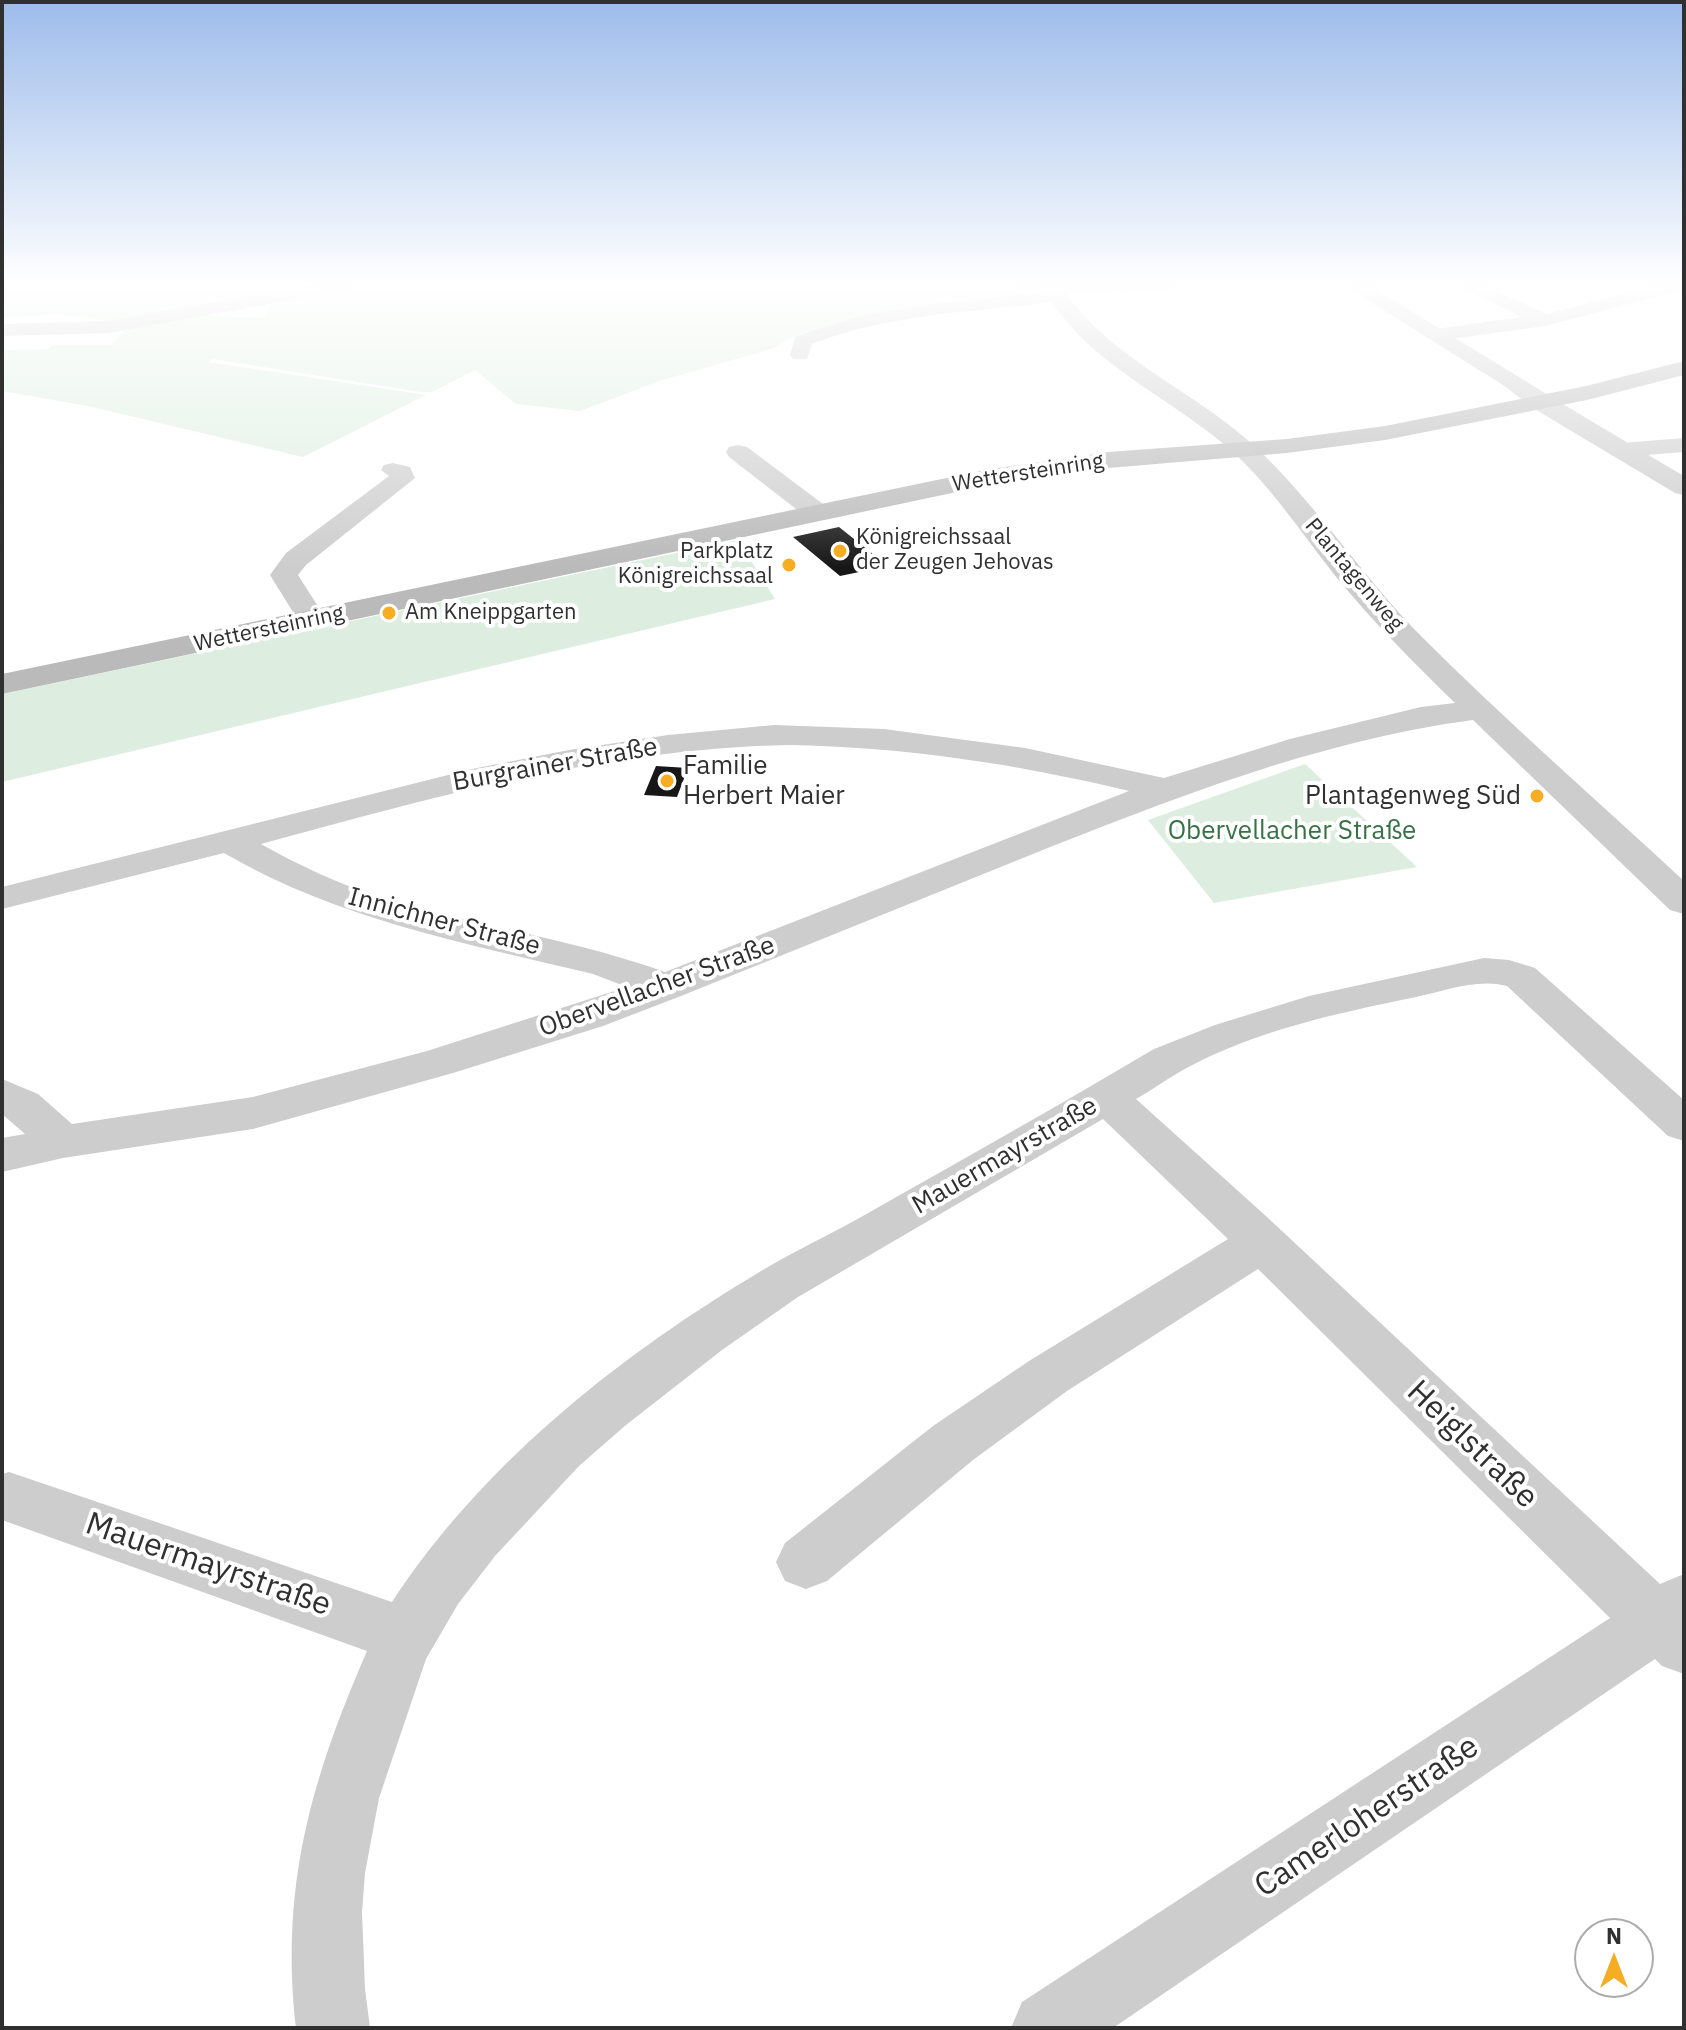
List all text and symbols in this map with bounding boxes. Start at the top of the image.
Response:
street label: Wettersteinring [951,448,1105,498]
street label: Plantagenweg [1299,513,1409,637]
place label: Königreichssaal der Zeugen Jehovas [856,525,1054,576]
place label: Parkplatz Königreichssaal [618,539,773,590]
marker: Königreichssaal der Zeugen Jehovas [831,542,849,560]
marker: Parkplatz Königreichssaal [780,556,798,574]
street label: Wettersteinring [192,600,346,658]
place label: Am Kneippgarten [405,600,576,626]
marker: Am Kneippgarten [380,604,398,622]
street label: Burgrainer Straße [450,732,660,798]
place label: Familie Herbert Maier [683,750,845,812]
marker: Familie Herbert Maier [658,772,676,790]
place label: Plantagenweg Süd [1305,780,1521,812]
marker: Plantagenweg Süd [1528,787,1546,805]
park label: Obervellacher Straße [1168,815,1416,847]
street label: Innichner Straße [345,881,543,963]
street label: Obervellacher Straße [535,930,779,1044]
street label: Mauermayrstraße [907,1090,1103,1222]
street label: Heiglstraße [1399,1373,1545,1517]
street label: Mauermayrstraße [80,1505,336,1625]
street label: Camerloherstraße [1248,1728,1486,1906]
north arrow [1574,1918,1654,1998]
text: N [1606,1921,1622,1950]

